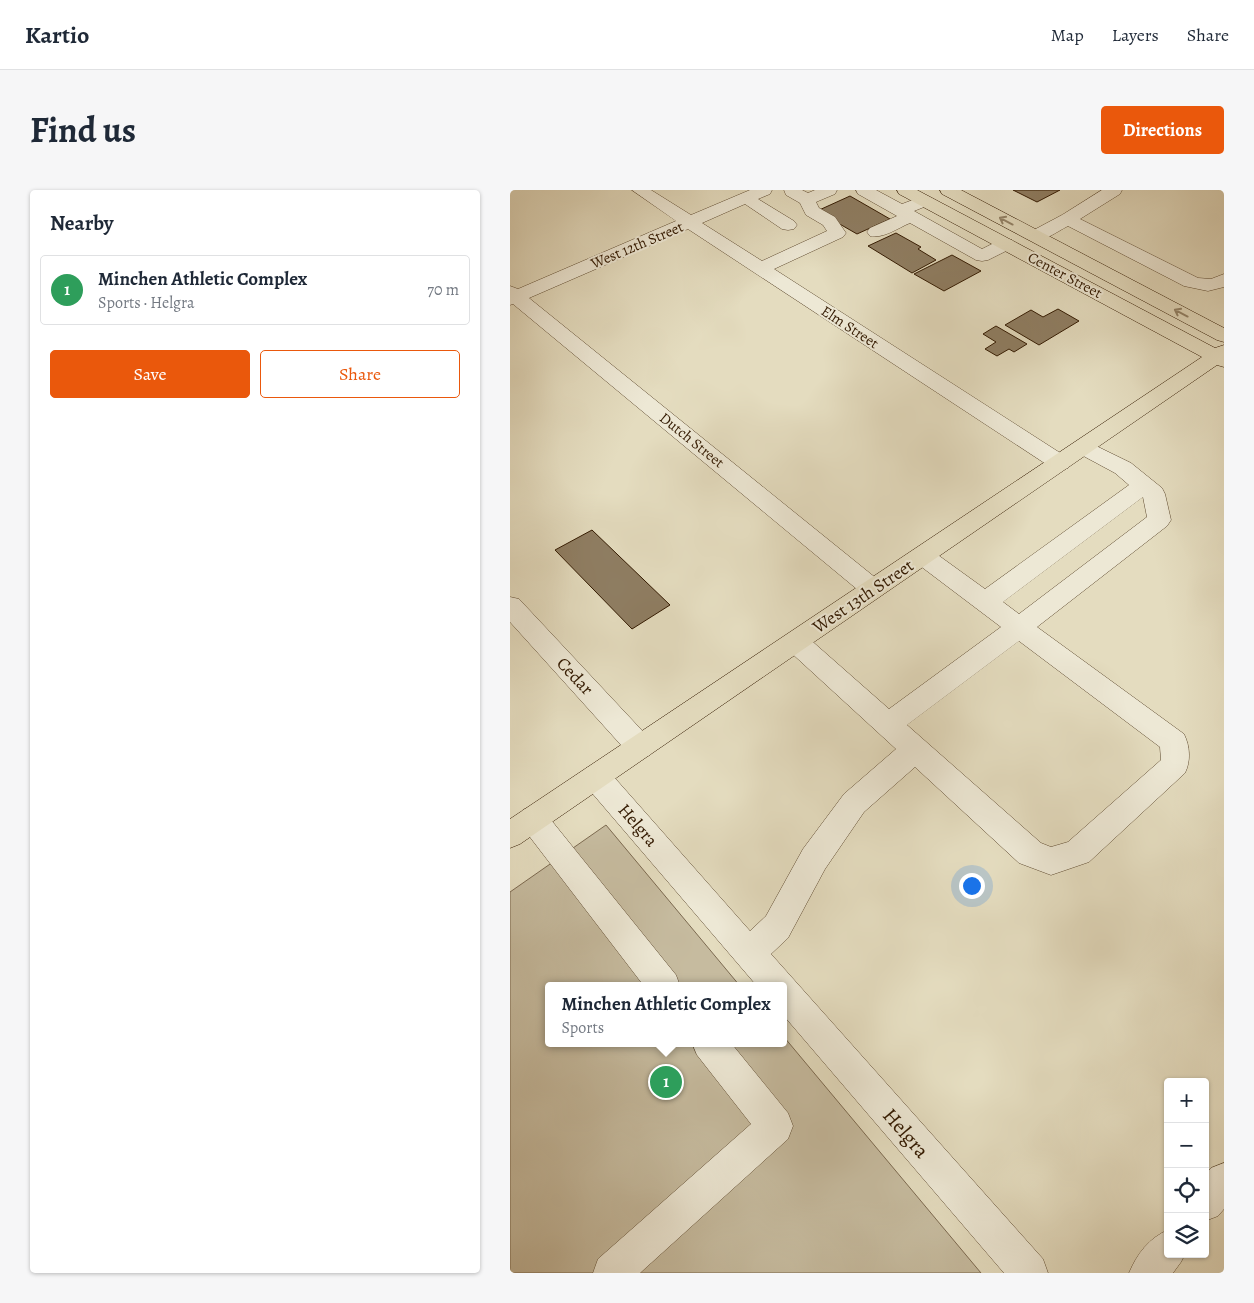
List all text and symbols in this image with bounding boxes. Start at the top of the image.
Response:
text: Kartio [25,19,89,51]
text: Map [1051,23,1084,47]
text: Layers [1112,23,1159,47]
text: Share [1187,23,1229,47]
text: Find us [30,106,136,154]
button: Directions [1101,106,1224,154]
text: Nearby [50,209,113,237]
one-way arrow [999,216,1014,226]
street label: West 12th Street [587,217,686,274]
street label: Center Street [1024,247,1106,303]
text: Minchen Athletic Complex [98,266,307,292]
text: 1 [64,279,70,301]
text: 70 m [427,279,459,301]
text: Sports · Helgra [98,292,195,314]
street label: Elm Street [817,301,883,353]
one-way arrow [1174,308,1189,317]
button: Save [50,350,250,398]
button: Share [260,350,460,398]
street label: Dutch Street [655,408,729,472]
street label: West 13th Street [807,553,918,639]
street label: Cedar [551,652,599,700]
street label: Helgra [613,798,664,852]
your location [959,873,985,899]
popup [545,982,787,1047]
text: Minchen Athletic Complex [561,991,771,1017]
text: Sports [561,1017,604,1039]
pin: 1 [650,1063,682,1101]
map controls [1164,1078,1209,1258]
button: + [1164,1078,1209,1123]
street label: Helgra [876,1102,936,1164]
button: − [1164,1123,1209,1168]
button: locate [1164,1168,1209,1213]
button: layers [1164,1213,1209,1258]

